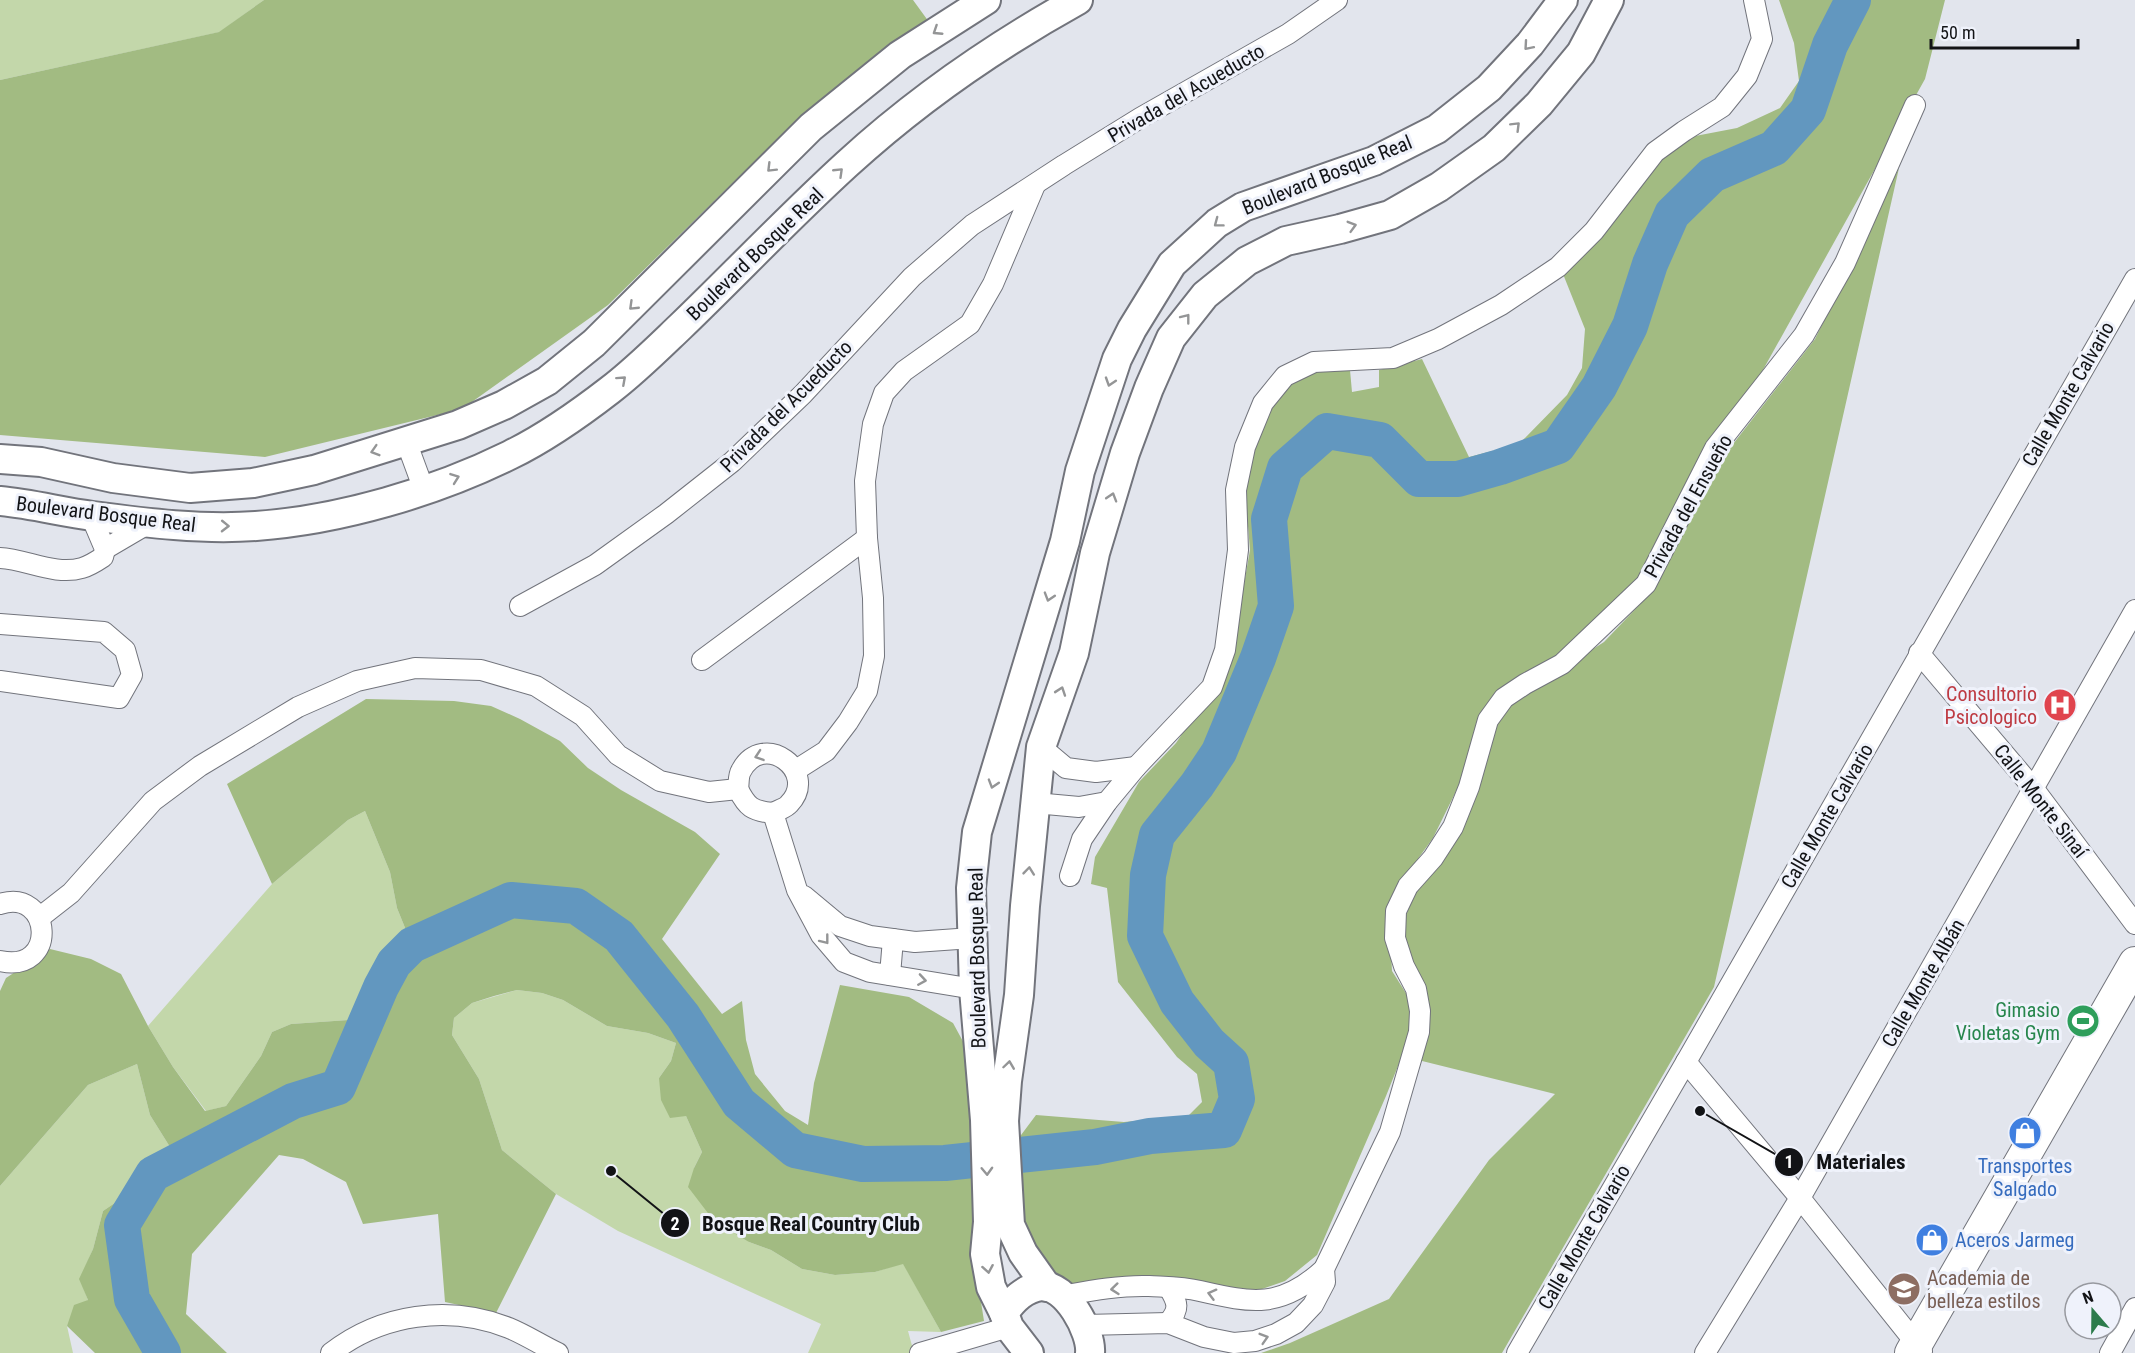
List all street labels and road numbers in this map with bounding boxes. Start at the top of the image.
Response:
street label: Privada del Acueducto [1103,38,1269,148]
street label: Boulevard Bosque Real [1239,130,1415,220]
street label: Boulevard Bosque Real [682,183,828,325]
street label: Calle Monte Calvario [2017,317,2119,471]
street label: Privada del Acueducto [715,335,857,477]
street label: Privada del Ensueño [1639,430,1737,582]
street label: Boulevard Bosque Real [15,491,197,537]
street label: Calle Monte Calvario [1776,739,1878,893]
street label: Calle Monte Sinaí [1989,739,2094,864]
street label: Boulevard Bosque Real [963,867,991,1049]
street label: Calle Monte Albán [1877,915,1969,1051]
street label: Calle Monte Calvario [1533,1160,1635,1314]

